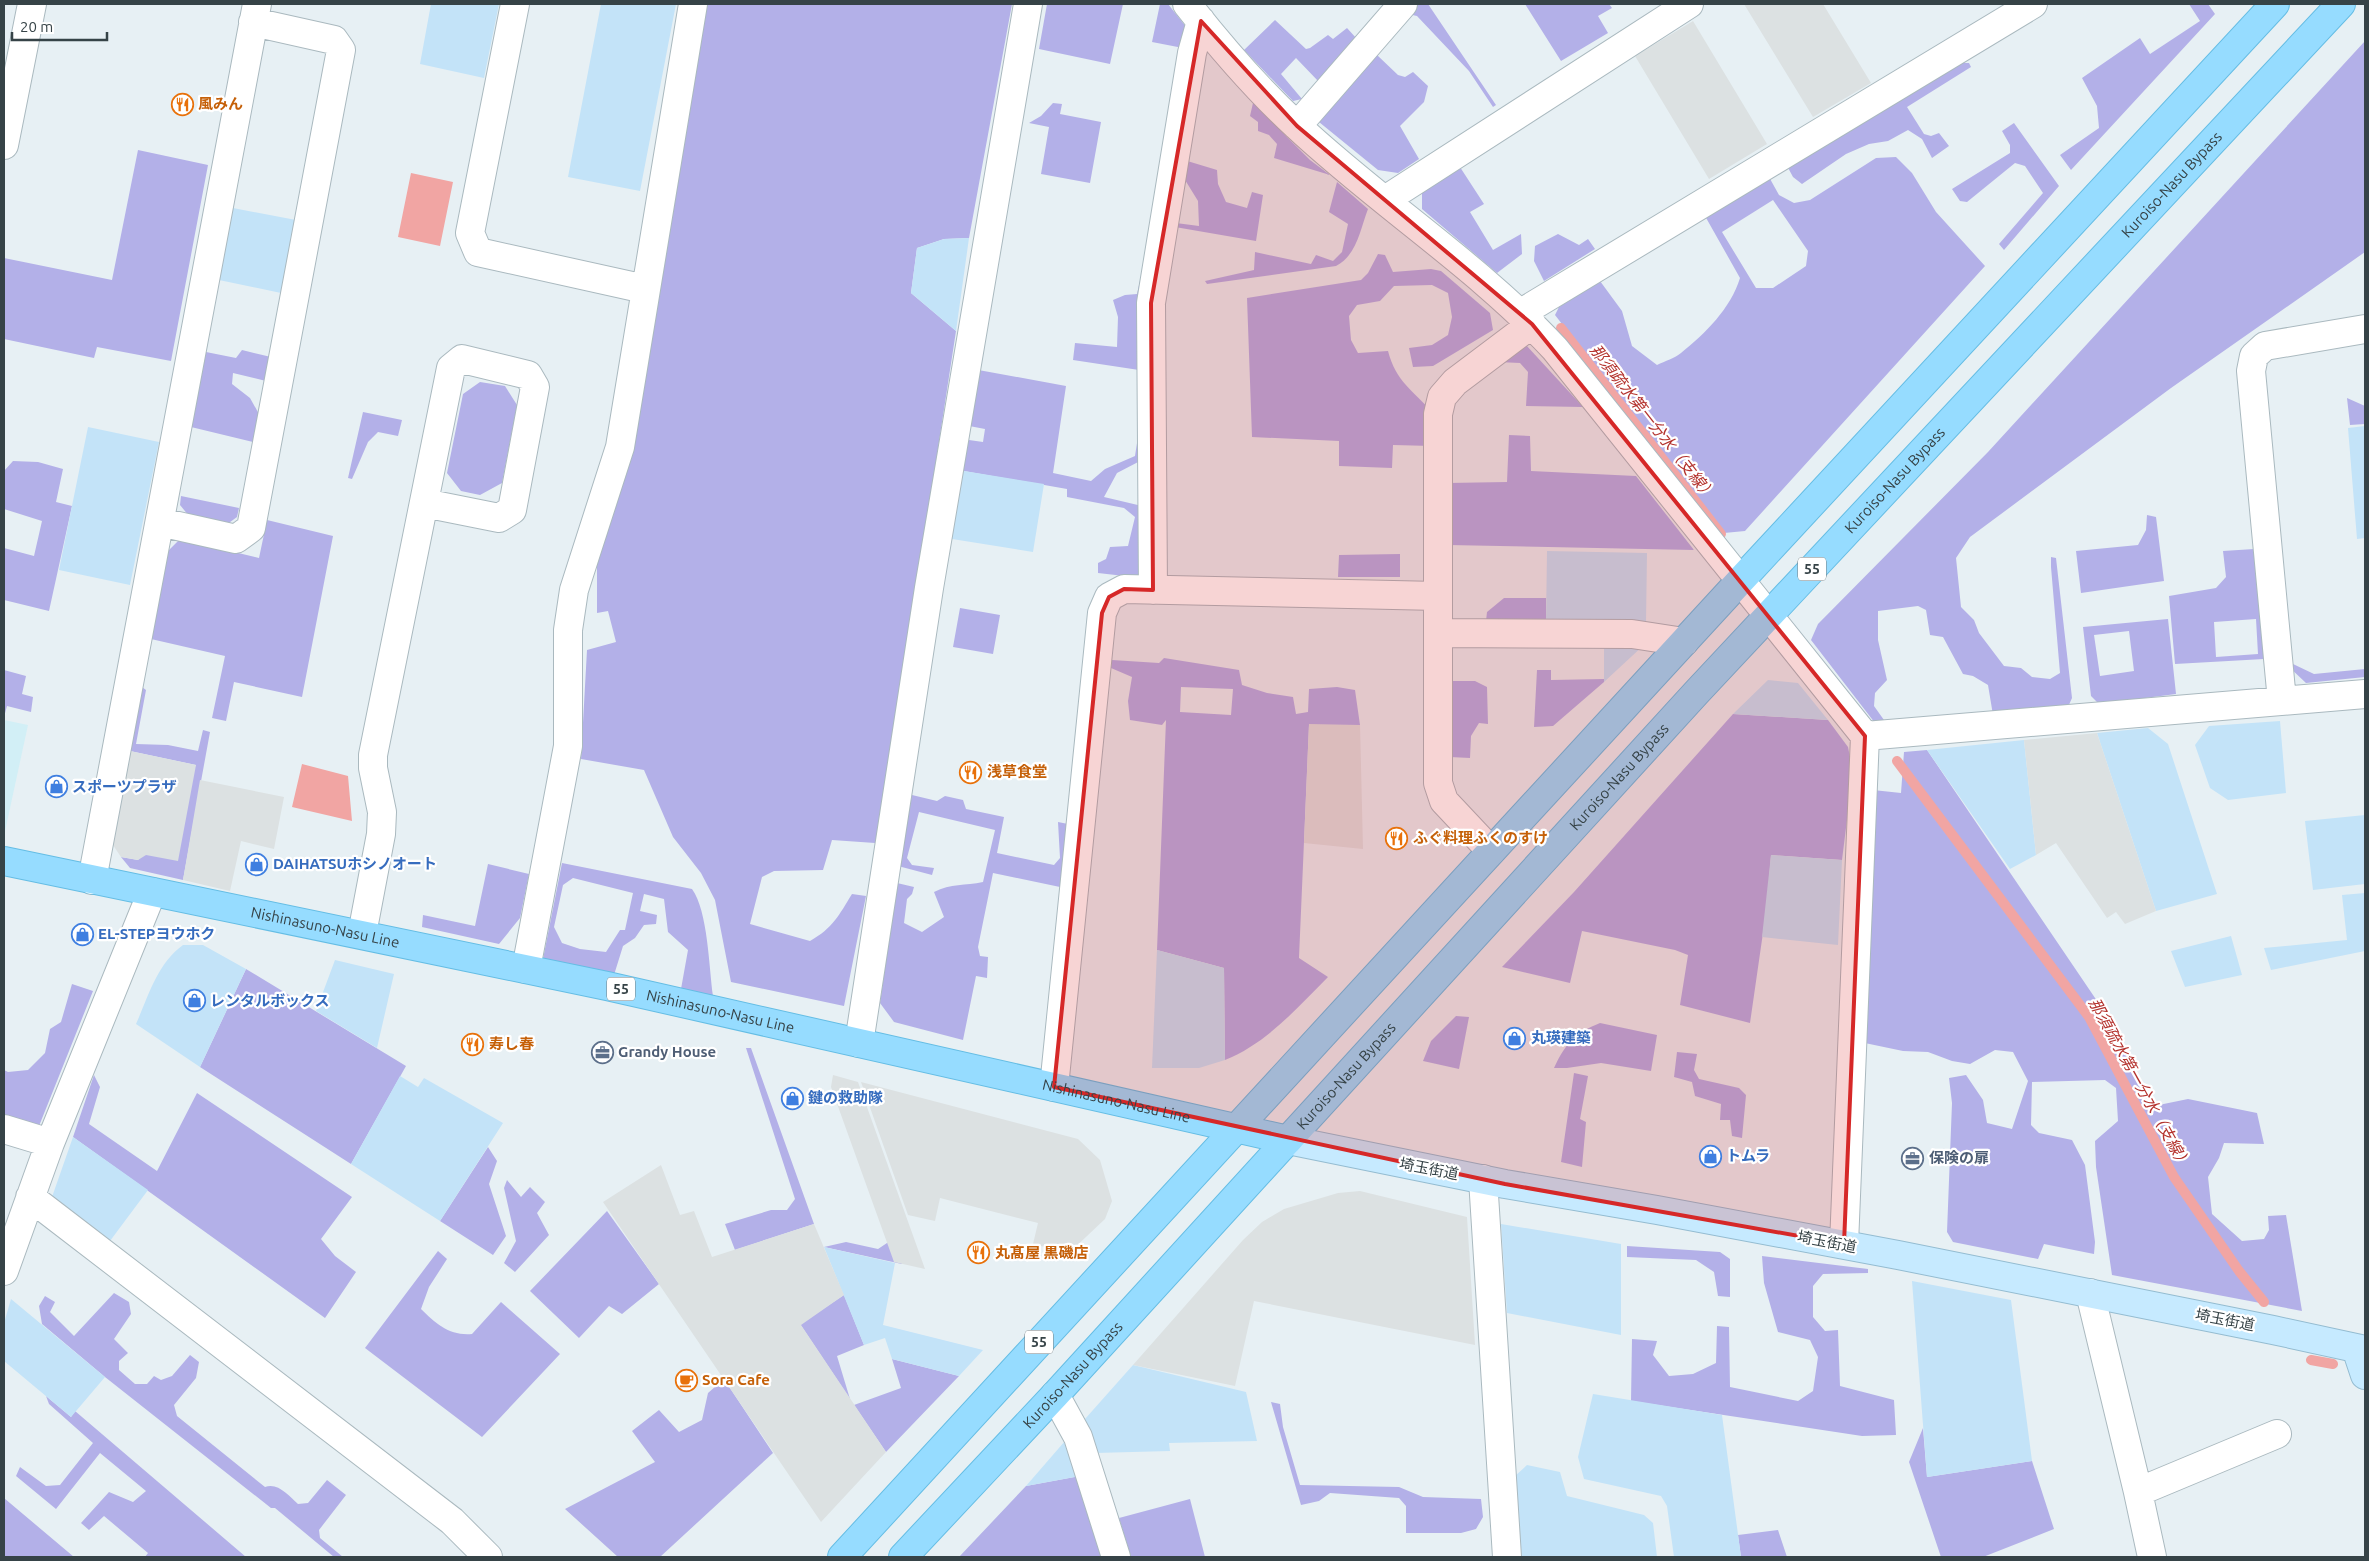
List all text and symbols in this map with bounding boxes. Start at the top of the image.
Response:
scale bar [12,10,108,42]
text: 20 m [20,18,53,35]
restaurant icon: 風みん [170,92,194,116]
place label: 風みん [198,95,243,112]
street label: Kuroiso-Nasu Bypass [2118,128,2225,241]
water label: 那須疏水第一分水（支線） [1587,341,1719,503]
street label: Kuroiso-Nasu Bypass [1841,424,1948,536]
road number: 55 [1798,558,1826,580]
street label: Kuroiso-Nasu Bypass [1566,720,1672,834]
restaurant icon: 浅草食堂 [959,760,983,784]
place label: 浅草食堂 [987,763,1047,780]
shop icon: スポーツプラザ [44,775,68,799]
place label: スポーツプラザ [72,778,177,795]
restaurant icon: ふぐ料理ふくのすけ [1385,826,1409,850]
place label: ふぐ料理ふくのすけ [1413,829,1548,846]
shop icon: DAIHATSUホシノオート [245,852,269,876]
place label: DAIHATSUホシノオート [273,855,437,872]
street label: Nishinasuno-Nasu Line [249,903,401,951]
shop icon: EL-STEPヨウホク [70,922,94,946]
place label: EL-STEPヨウホク [98,925,215,942]
road number: 55 [607,978,635,1001]
street label: Nishinasuno-Nasu Line [645,986,796,1036]
shop icon: レンタルボックス [182,989,206,1013]
place label: レンタルボックス [210,992,330,1009]
water label: 那須疏水第一分水（支線） [2086,995,2194,1171]
street label: Kuroiso-Nasu Bypass [1293,1019,1399,1133]
shop icon: 丸瑛建築 [1503,1026,1527,1050]
place label: 丸瑛建築 [1531,1029,1591,1046]
restaurant icon: 寿し春 [461,1032,485,1056]
place label: 寿し春 [489,1035,534,1052]
office icon: Grandy House [590,1040,614,1064]
place label: Grandy House [618,1043,716,1060]
street label: Nishinasuno-Nasu Line [1041,1076,1192,1126]
shop icon: 鍵の救助隊 [780,1086,804,1110]
place label: 鍵の救助隊 [808,1089,883,1106]
shop icon: トムラ [1698,1144,1722,1168]
office icon: 保険の扉 [1901,1146,1925,1170]
place label: トムラ [1726,1147,1770,1164]
place label: 保険の扉 [1929,1149,1989,1166]
street label: 埼玉街道 [1398,1154,1460,1183]
street label: 埼玉街道 [1796,1227,1858,1256]
restaurant icon: 丸髙屋 黒磯店 [967,1241,991,1265]
place label: 丸髙屋 黒磯店 [995,1244,1089,1261]
street label: 埼玉街道 [2194,1305,2256,1334]
street label: Kuroiso-Nasu Bypass [1019,1318,1126,1431]
road number: 55 [1025,1330,1053,1354]
cafe icon: Sora Cafe [674,1368,698,1392]
place label: Sora Cafe [702,1371,770,1388]

